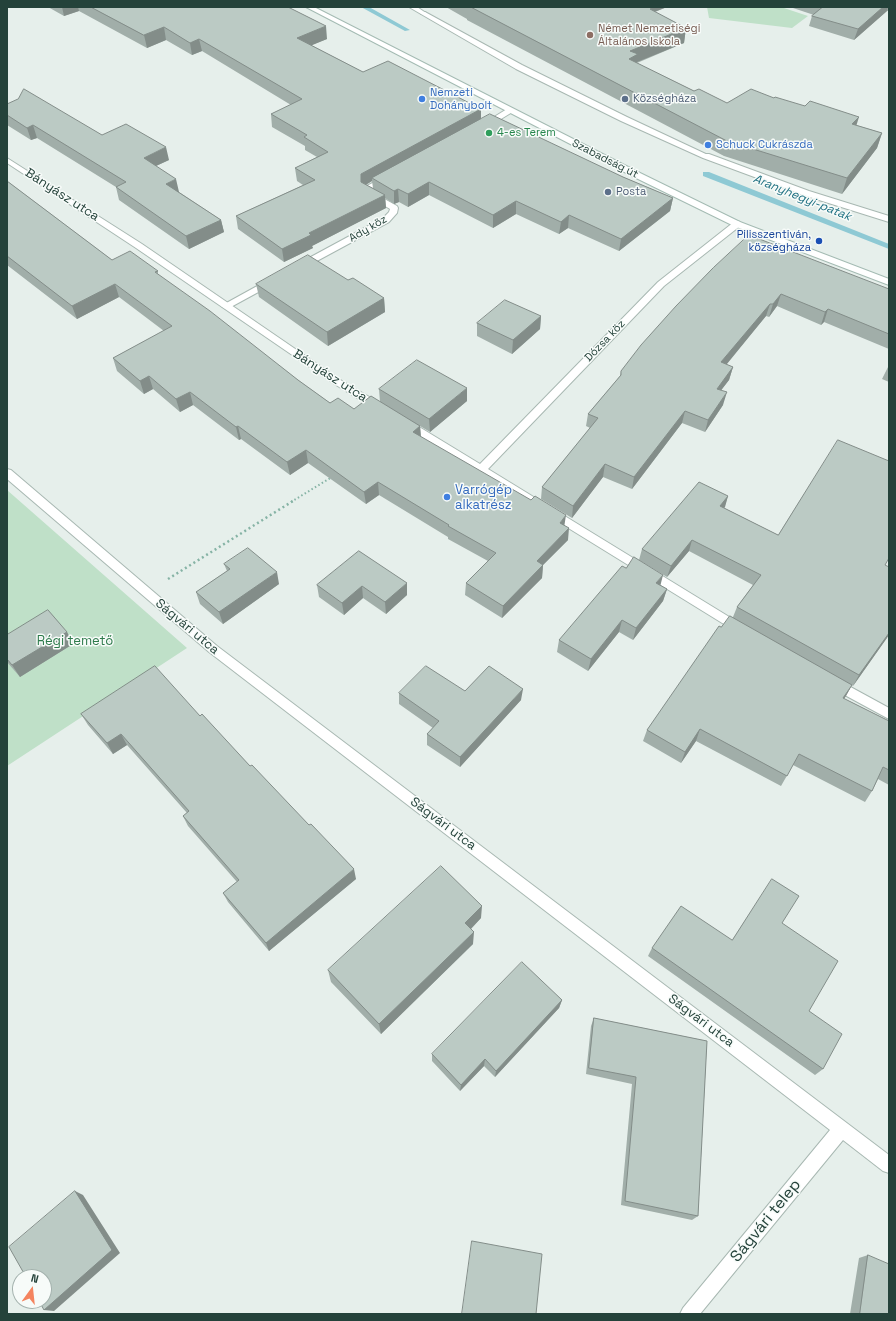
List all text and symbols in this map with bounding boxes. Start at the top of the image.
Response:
place label: Német Nemzetiségi Általános Iskola [598,22,700,48]
marker: Német Nemzetiségi Általános Iskola [585,30,595,40]
place label: Nemzeti Dohánybolt [430,86,492,112]
place label: Községháza [633,92,696,106]
marker: Nemzeti Dohánybolt [417,94,427,104]
marker: Községháza [620,94,630,104]
place label: 4-es Terem [497,126,556,140]
marker: 4-es Terem [484,128,494,138]
street label: Szabadság út [570,137,640,181]
place label: Schuck Cukrászda [716,138,813,152]
marker: Schuck Cukrászda [703,140,713,150]
street label: Bányász utca [22,165,102,225]
water label: Aranyhegyi-patak [751,172,853,224]
place label: Posta [616,185,646,199]
marker: Posta [603,187,613,197]
street label: Ady köz [347,213,389,245]
place label: Pilisszentiván, községháza [737,228,811,254]
marker: Pilisszentiván, községháza [814,236,824,246]
street label: Dózsa köz [582,318,628,364]
street label: Bányász utca [290,346,370,406]
place label: Varrógép alkatrész [455,482,512,513]
marker: Varrógép alkatrész [442,492,452,502]
street label: Ságvári utca [152,596,222,658]
park label: Régi temető [37,633,113,649]
street label: Ságvári utca [407,794,479,854]
street label: Ságvári utca [665,991,737,1051]
street label: Ságvári telep [727,1176,805,1266]
north arrow [12,1269,52,1309]
text: N [29,1271,40,1286]

